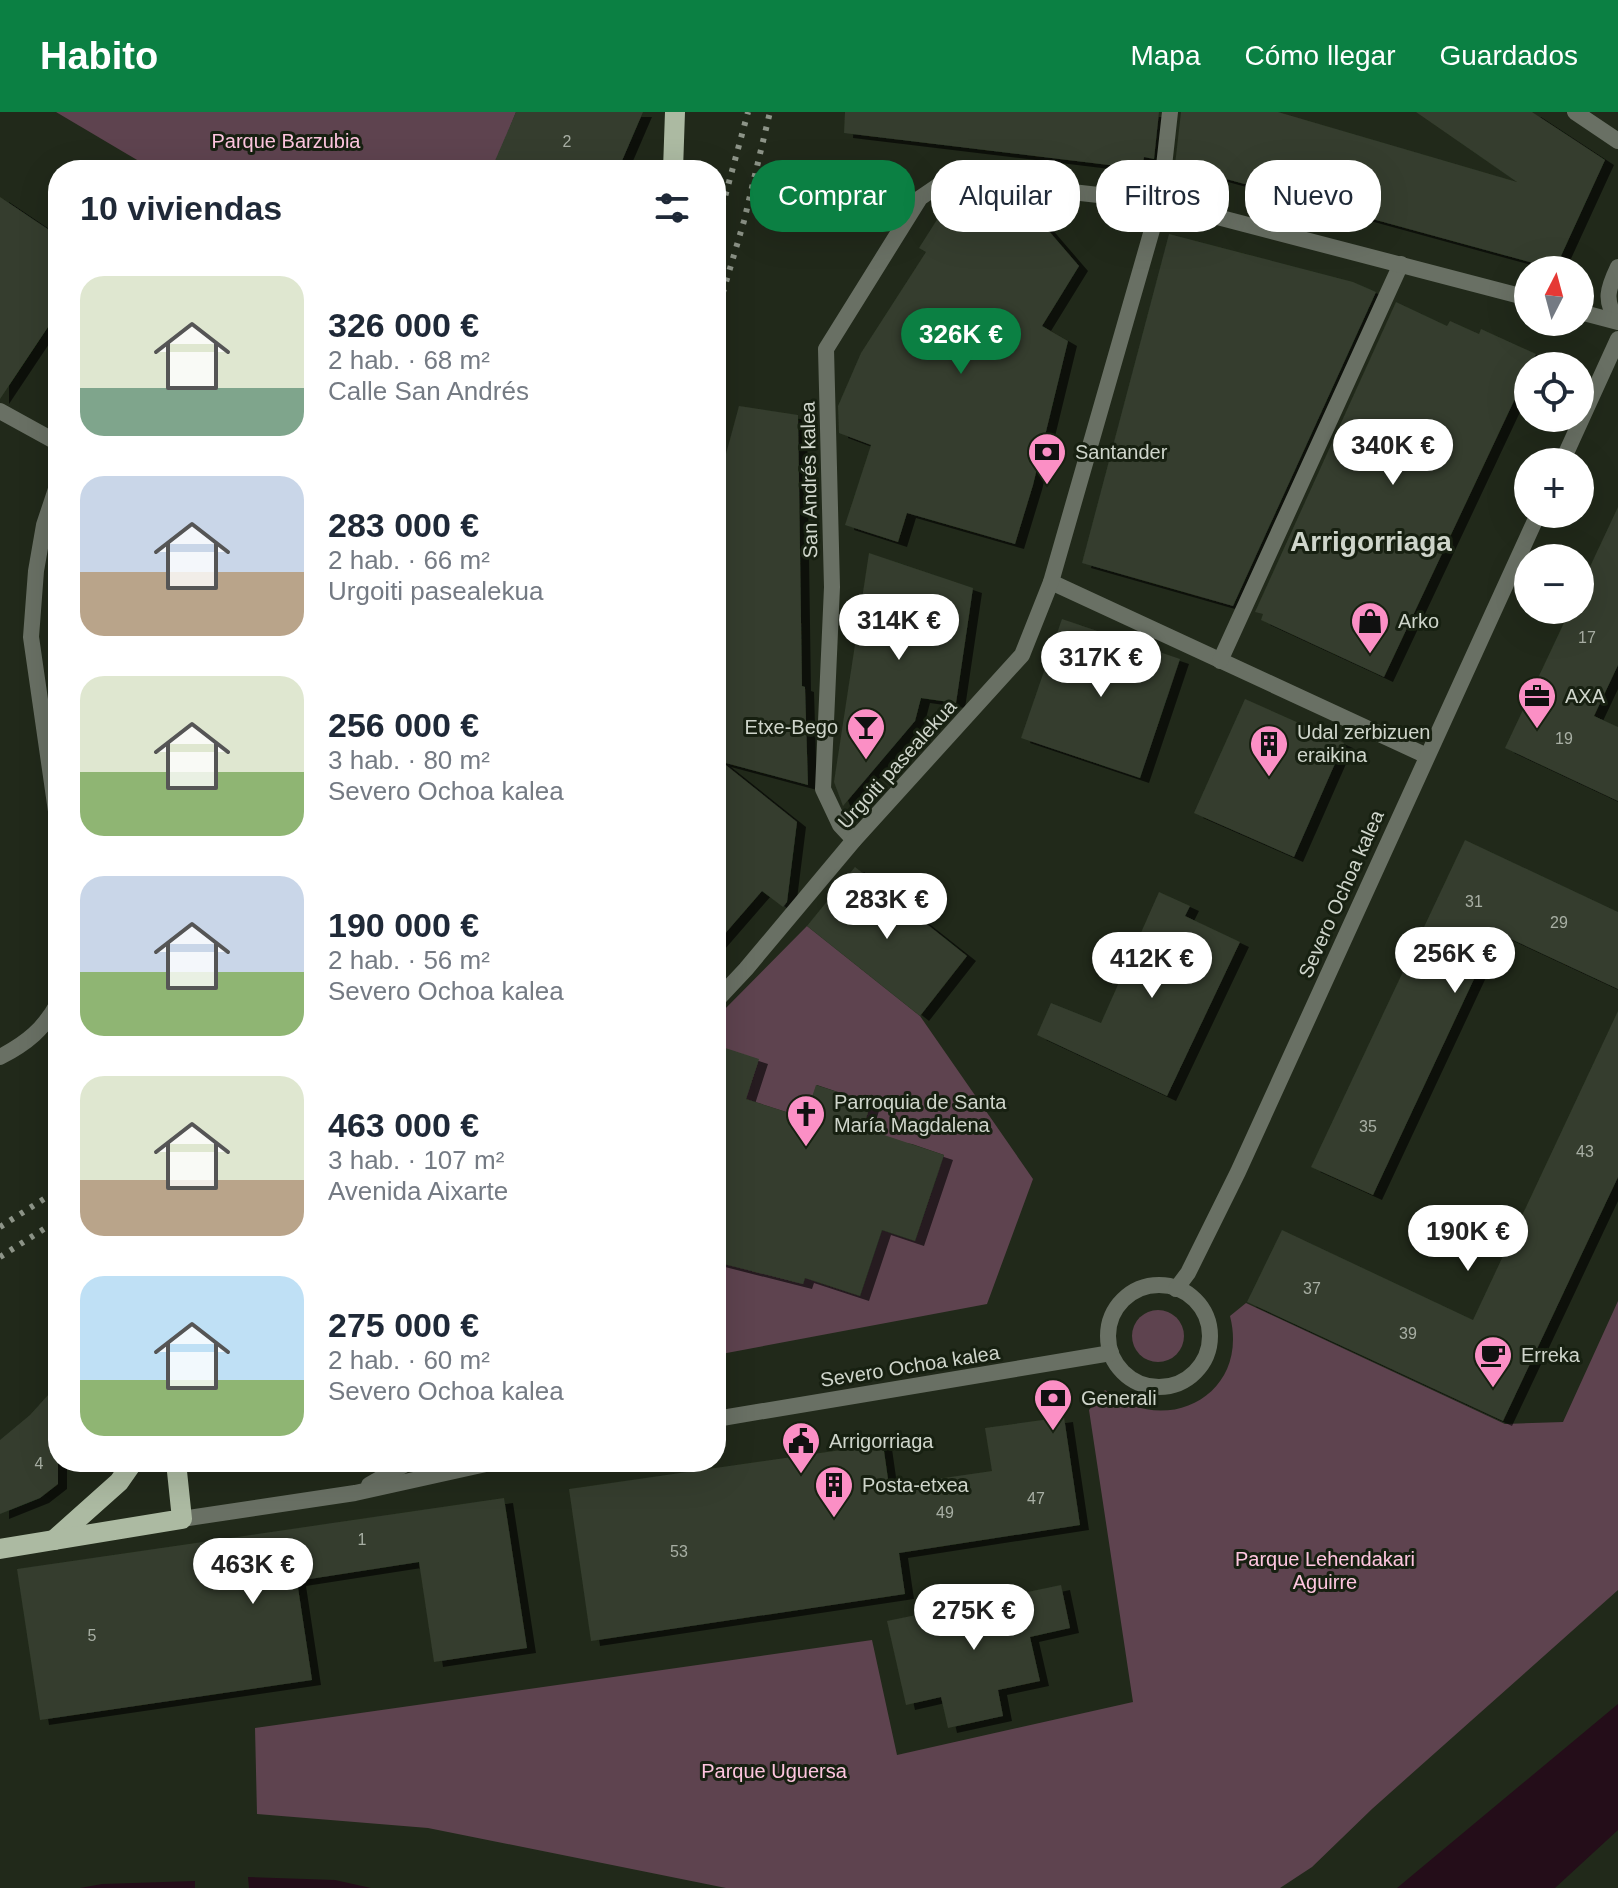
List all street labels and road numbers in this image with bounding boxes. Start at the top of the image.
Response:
street label: San Andrés kalea [797,401,821,559]
street label: Urgoiti pasealekua [833,694,961,833]
street label: Severo Ochoa kalea [1294,806,1388,981]
street label: Severo Ochoa kalea [819,1341,1002,1391]

